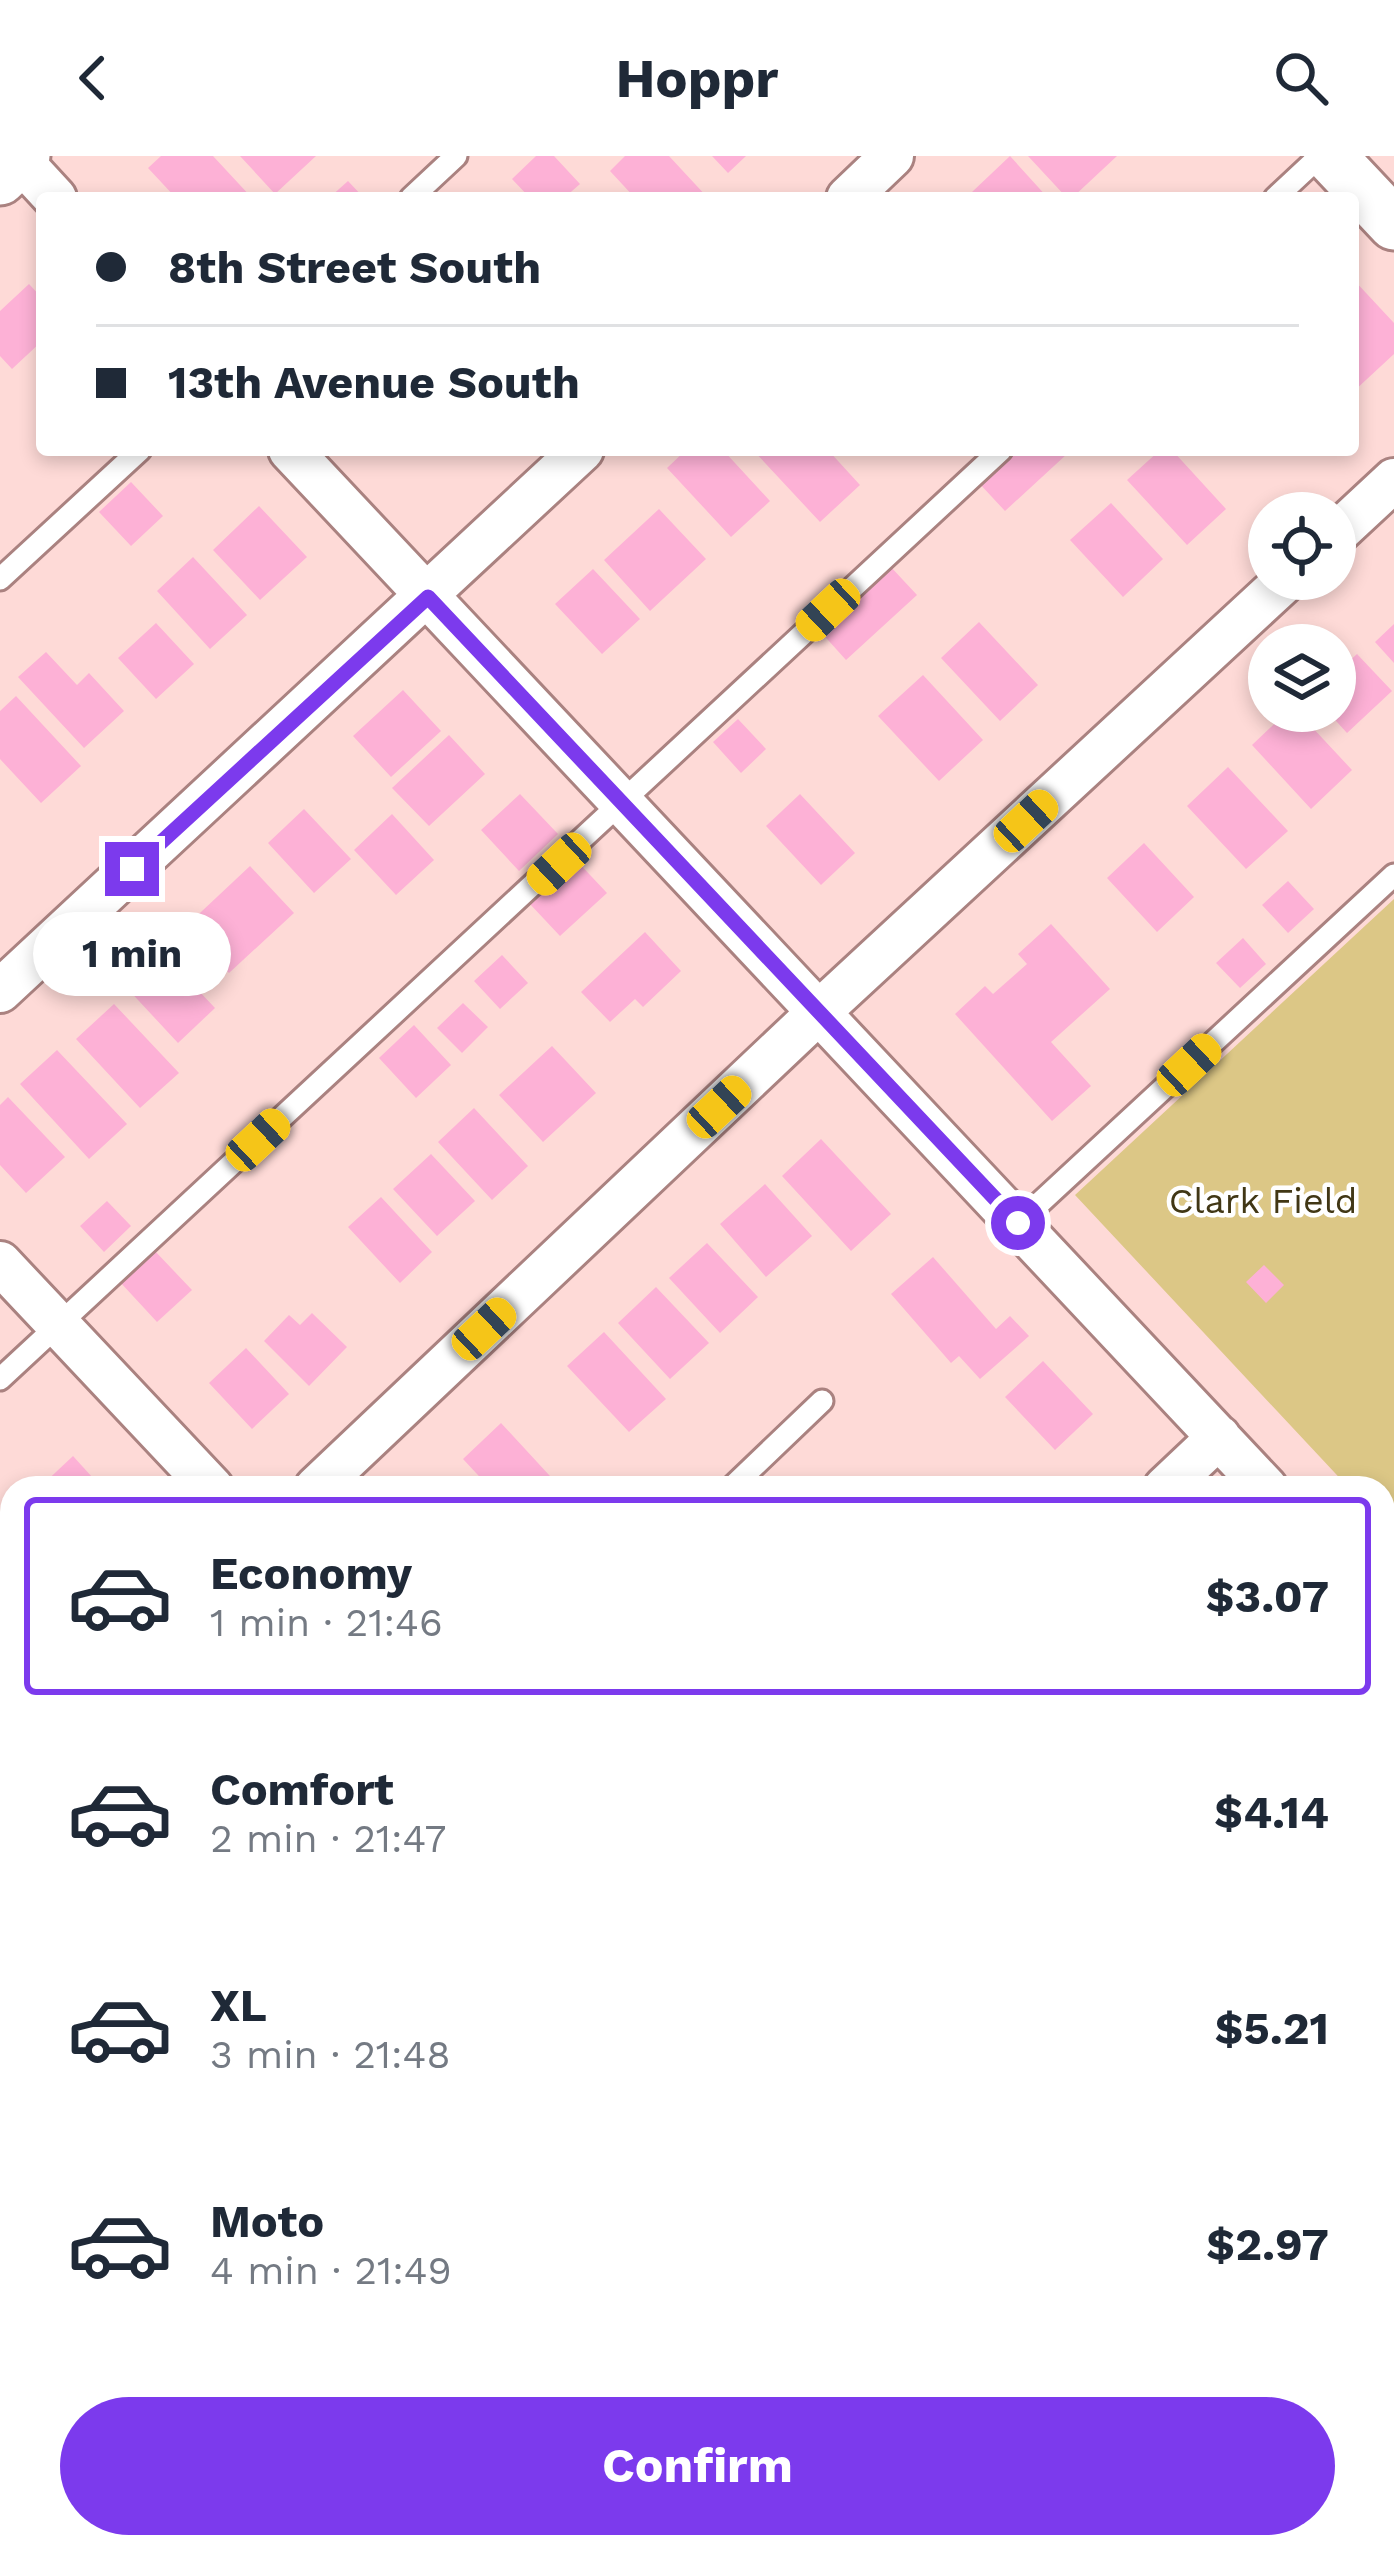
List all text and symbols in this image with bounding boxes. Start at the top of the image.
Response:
icon: back [60,45,126,111]
icon: search [1268,45,1334,111]
text: Hoppr [615,47,779,110]
text: 8th Street South [168,241,541,294]
text: 13th Avenue South [168,356,580,409]
map controls [1248,492,1356,732]
button: locate [1248,492,1356,600]
car [789,572,867,648]
button: layers [1248,624,1356,732]
car [987,783,1065,859]
car [520,826,598,902]
route end [105,842,159,896]
callout: 1 min [33,911,231,995]
text: 1 min [82,931,182,976]
car [1150,1027,1228,1103]
car [680,1069,758,1145]
car [219,1102,297,1178]
park label: Clark Field [1169,1180,1357,1222]
route start [991,1196,1045,1250]
car [445,1291,523,1367]
icon: car [66,1542,174,1650]
text: Economy [210,1547,412,1600]
text: $3.07 [1206,1570,1329,1623]
text: 1 min · 21:46 [210,1600,443,1645]
icon: car [66,1758,174,1866]
text: Comfort [210,1763,394,1816]
text: $4.14 [1214,1786,1329,1839]
text: 2 min · 21:47 [210,1816,446,1861]
icon: car [66,1974,174,2082]
text: XL [210,1979,267,2032]
text: $5.21 [1215,2002,1329,2055]
text: 3 min · 21:48 [210,2032,450,2077]
icon: car [66,2190,174,2298]
text: Moto [210,2195,324,2248]
text: $2.97 [1206,2218,1329,2271]
text: 4 min · 21:49 [210,2248,452,2293]
button: Confirm [60,2397,1335,2535]

